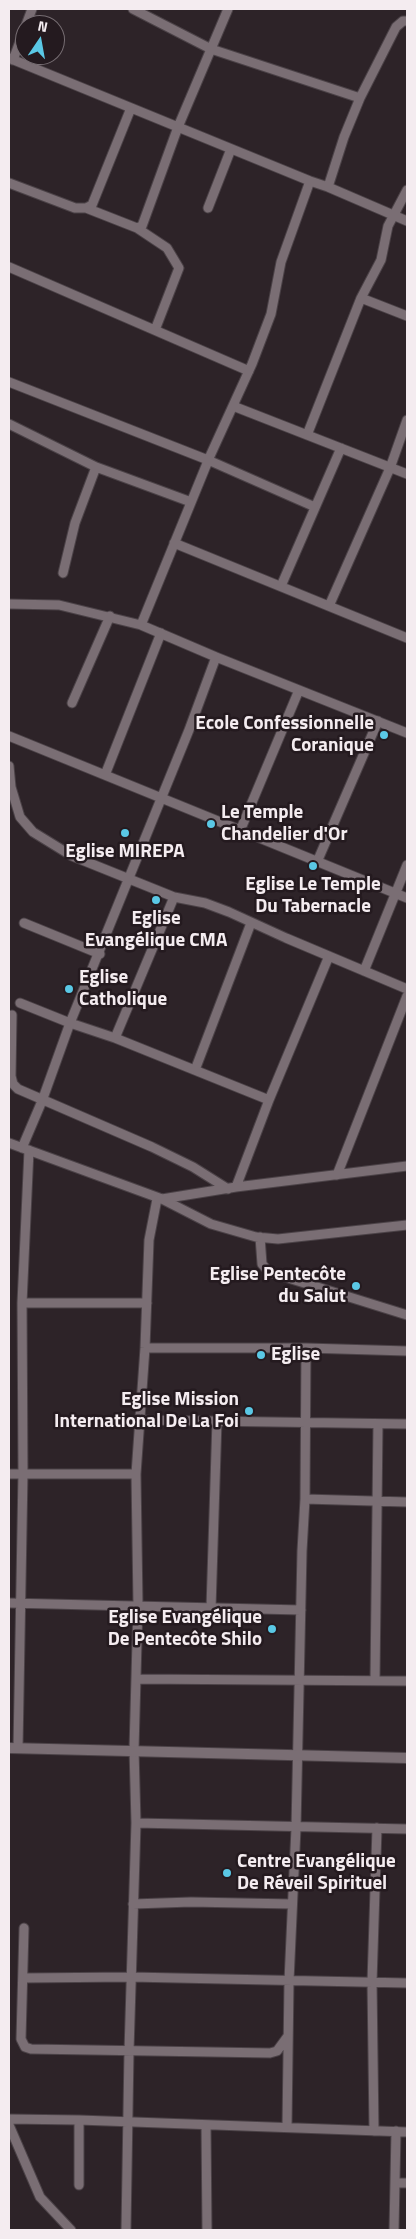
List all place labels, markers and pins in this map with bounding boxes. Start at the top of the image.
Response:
place label: Ecole Confessionnelle Coranique [195,713,374,757]
marker: Ecole Confessionnelle Coranique [378,729,390,741]
place label: Le Temple Chandelier d'Or [221,802,348,846]
marker: Le Temple Chandelier d'Or [205,818,217,830]
marker: Eglise MIREPA [119,827,131,839]
place label: Eglise MIREPA [65,841,185,863]
marker: Eglise Le Temple Du Tabernacle [307,860,319,872]
place label: Eglise Le Temple Du Tabernacle [245,874,381,918]
marker: Eglise Evangélique CMA [150,894,162,906]
place label: Eglise Evangélique CMA [85,908,227,952]
place label: Eglise Catholique [79,967,167,1011]
marker: Eglise Catholique [63,983,75,995]
place label: Eglise Pentecôte du Salut [210,1264,346,1308]
marker: Eglise Pentecôte du Salut [350,1280,362,1292]
place label: Eglise [271,1344,320,1366]
marker: Eglise [255,1349,267,1361]
place label: Eglise Mission International De La Foi [54,1389,239,1433]
marker: Eglise Mission International De La Foi [243,1405,255,1417]
place label: Eglise Evangélique De Pentecôte Shilo [108,1607,262,1651]
marker: Eglise Evangélique De Pentecôte Shilo [266,1623,278,1635]
place label: Centre Evangélique De Réveil Spirituel [237,1851,396,1895]
marker: Centre Evangélique De Réveil Spirituel [221,1867,233,1879]

